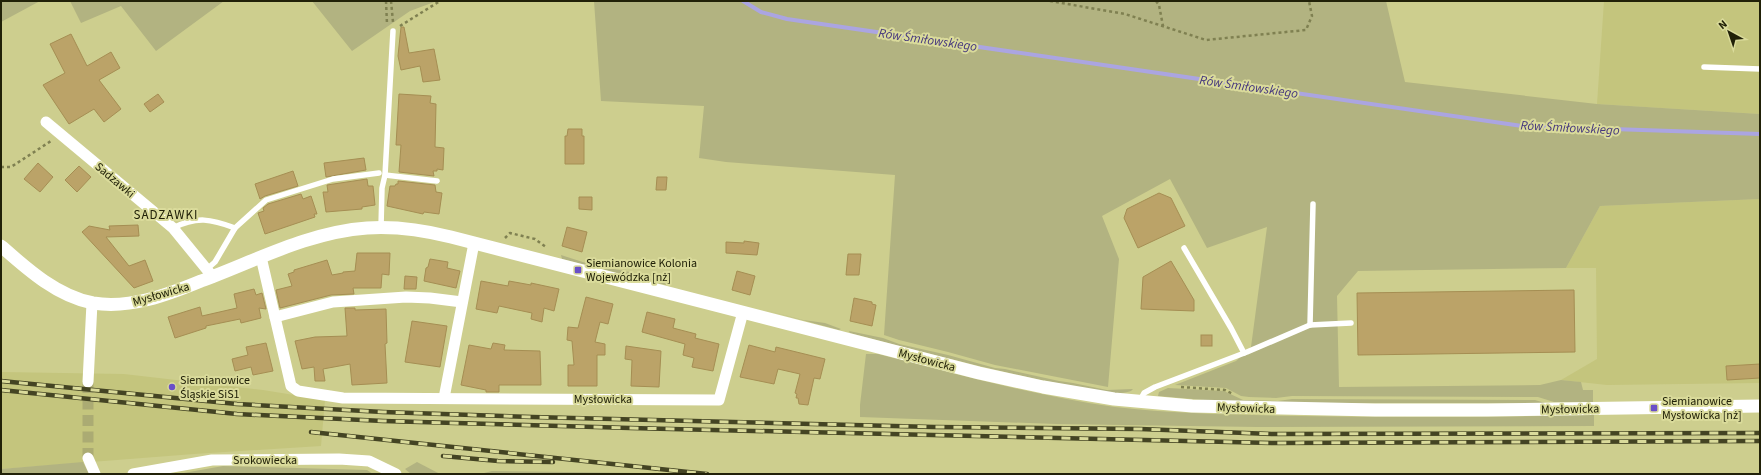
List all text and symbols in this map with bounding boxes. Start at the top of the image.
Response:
north arrow [1709,12,1749,52]
text: N [1715,17,1731,33]
water label: Rów Śmiłowskiego [877,24,979,56]
water label: Rów Śmiłowskiego [1198,71,1300,103]
water label: Rów Śmiłowskiego [1520,116,1620,140]
street label: Sadzawki [91,159,138,202]
district label: SADZAWKI [134,206,198,224]
place label: Siemianowice Kolonia Wojewódzka [nż] [586,255,697,286]
marker: Siemianowice Kolonia Wojewódzka [nż] [573,265,583,275]
street label: Mysłowicka [131,278,192,311]
street label: Mysłowicka [897,345,957,376]
place label: Siemianowice Śląskie SiS1 [180,372,250,403]
marker: Siemianowice Śląskie SiS1 [167,382,177,392]
street label: Mysłowicka [574,391,632,408]
place label: Siemianowice Mysłowicka [nż] [1662,393,1742,424]
street label: Mysłowicka [1217,399,1275,418]
street label: Mysłowicka [1541,400,1599,419]
marker: Siemianowice Mysłowicka [nż] [1649,403,1659,413]
street label: Srokowiecka [233,452,297,469]

